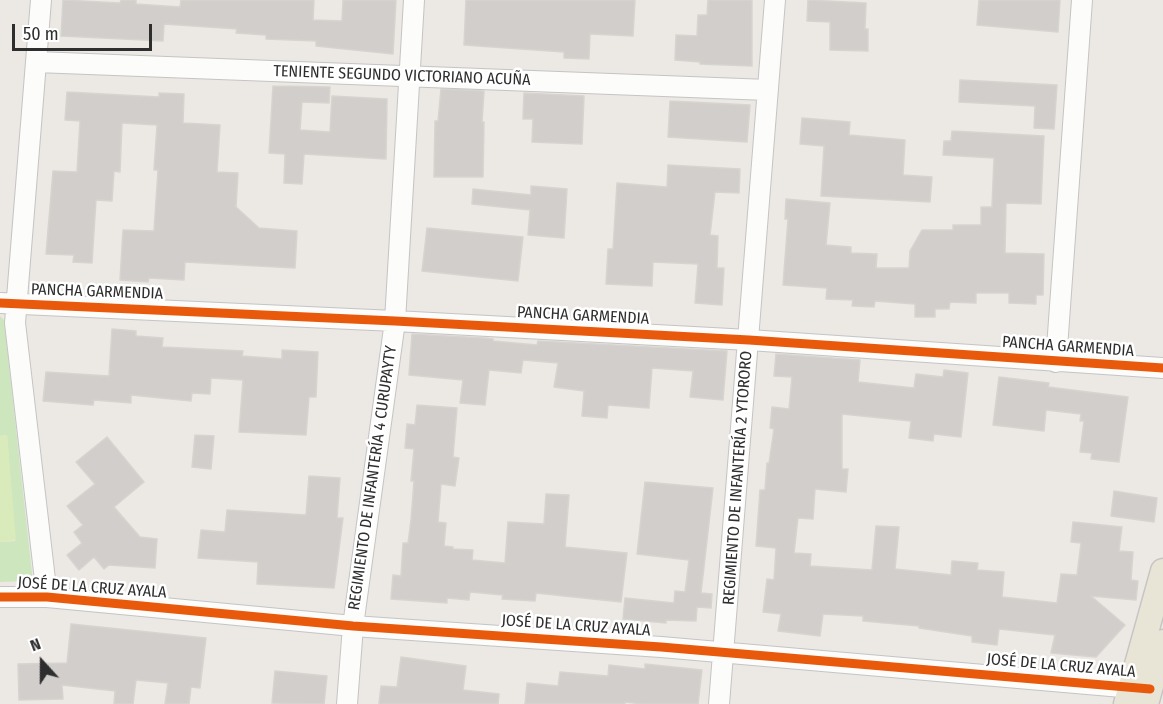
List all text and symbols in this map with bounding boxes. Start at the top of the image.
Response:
scale bar [15,12,154,50]
text: 50 m [23,23,59,45]
street label: TENIENTE SEGUNDO VICTORIANO ACUÑA [273,62,531,90]
street label: PANCHA GARMENDIA [31,280,163,304]
street label: PANCHA GARMENDIA [516,303,650,329]
street label: PANCHA GARMENDIA [1001,333,1135,361]
street label: REGIMIENTO DE INFANTERÍA 4 CURUPAYTY [345,345,401,611]
street label: REGIMIENTO DE INFANTERÍA 2 YTORORO [720,350,756,606]
street label: JOSÉ DE LA CRUZ AYALA [17,573,167,603]
street label: JOSÉ DE LA CRUZ AYALA [501,611,651,641]
north arrow [12,632,72,692]
text: N [27,634,43,655]
street label: JOSÉ DE LA CRUZ AYALA [986,650,1136,682]

